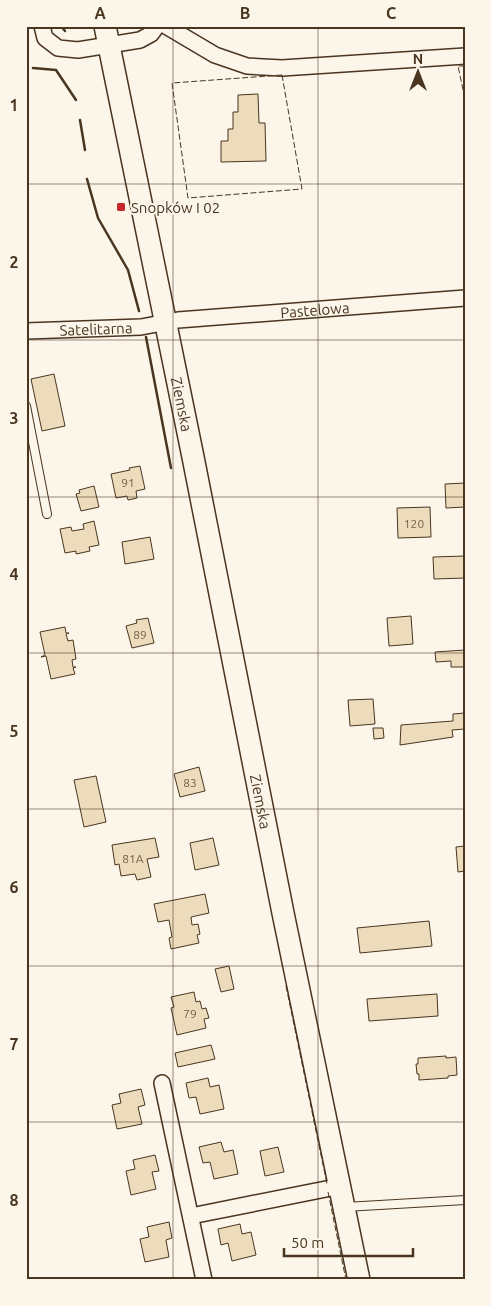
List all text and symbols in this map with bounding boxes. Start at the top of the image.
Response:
text: A [94,4,106,22]
text: B [240,4,250,22]
text: C [386,4,396,22]
north arrow [394,48,444,98]
text: N [413,51,423,67]
text: 1 [9,96,19,114]
place label: Snopków I 02 [131,199,220,216]
marker: Snopków I 02 [115,201,127,213]
text: 2 [9,253,19,271]
street label: Pastelowa [280,298,350,321]
street label: Satelitarna [59,319,133,338]
street label: Ziemska [168,375,196,433]
text: 3 [9,409,19,427]
house number: 91 [121,476,135,489]
house number: 120 [404,517,424,530]
text: 4 [9,565,19,583]
house number: 89 [133,628,147,641]
text: 5 [9,722,19,740]
street label: Ziemska [247,773,275,830]
house number: 83 [183,776,197,789]
house number: 81A [122,852,144,865]
text: 6 [9,878,19,896]
house number: 79 [183,1007,197,1020]
text: 7 [9,1035,19,1053]
text: 8 [9,1191,19,1209]
scale bar [284,1226,412,1258]
text: 50 m [291,1234,324,1251]

